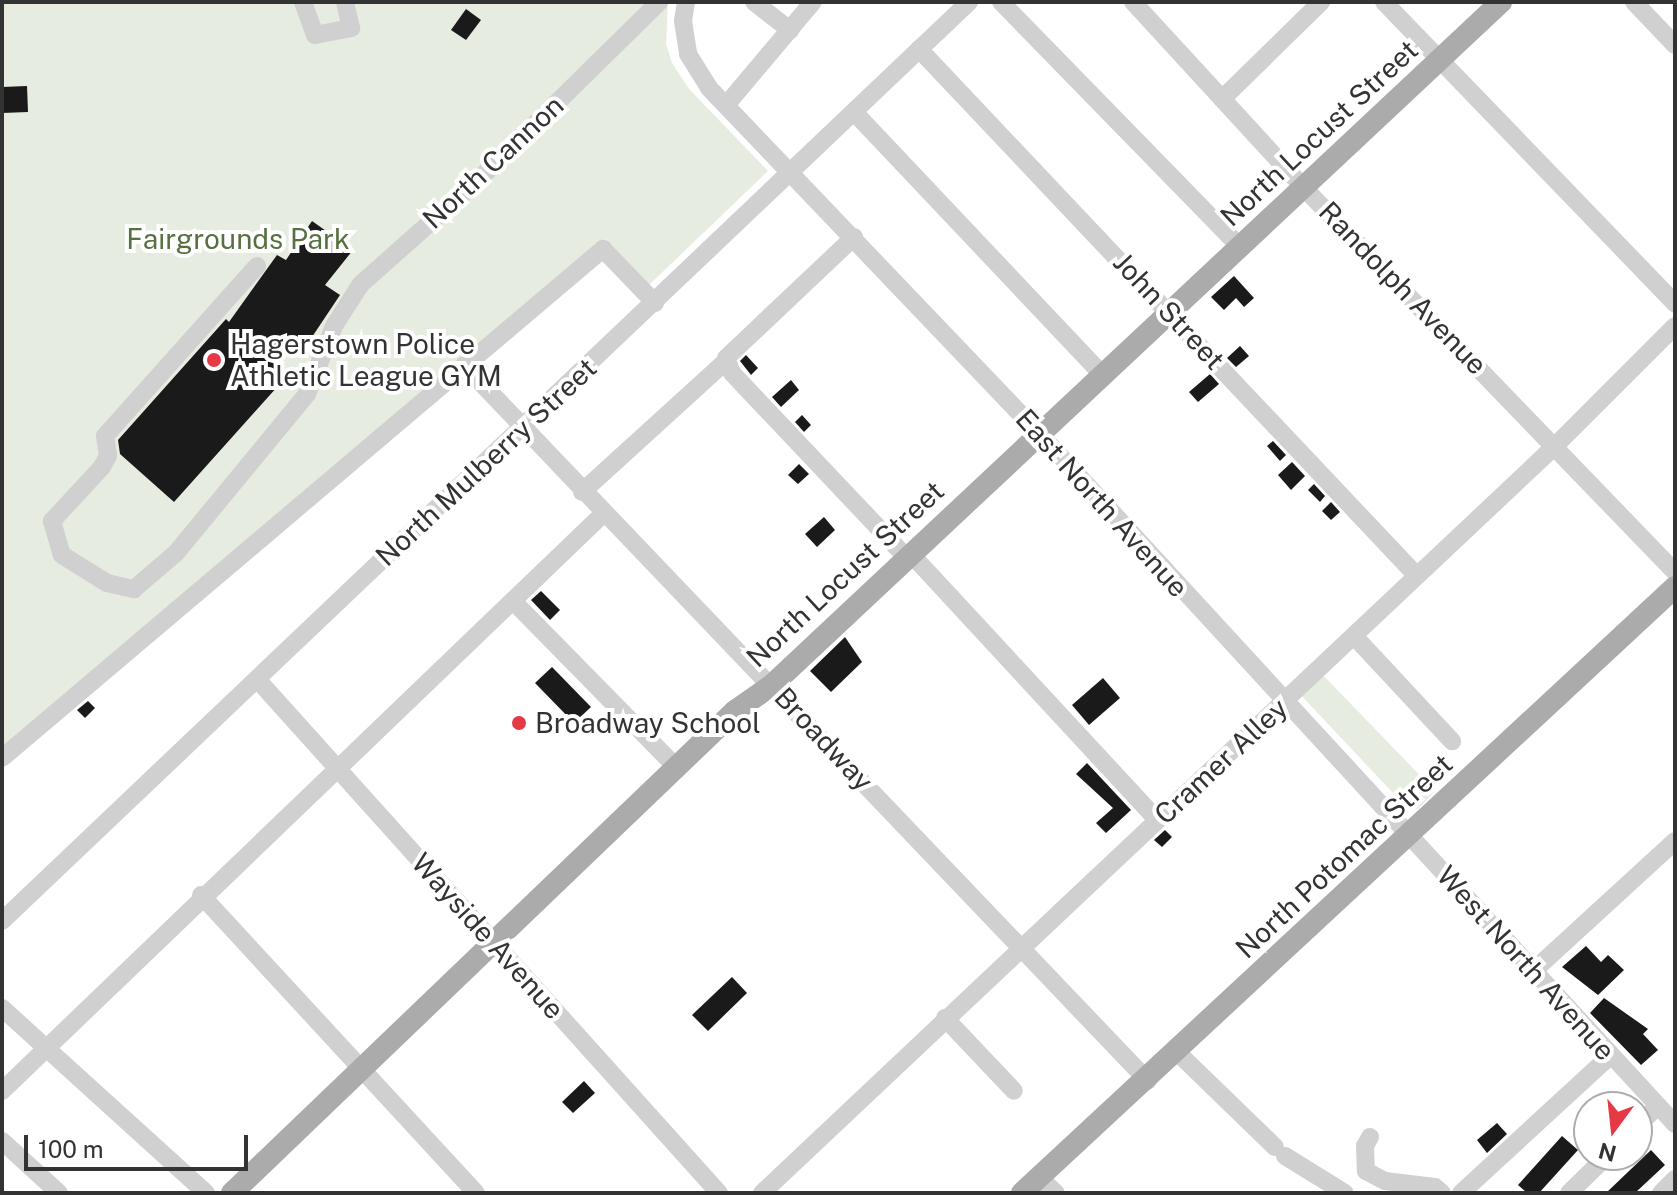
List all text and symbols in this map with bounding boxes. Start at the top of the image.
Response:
street label: North Locust Street [1213,33,1425,233]
street label: North Cannon [416,88,570,236]
street label: Randolph Avenue [1312,195,1494,381]
park label: Fairgrounds Park [126,222,350,256]
street label: John Street [1106,246,1232,376]
place label: Hagerstown Police Athletic League GYM [230,327,502,393]
marker: Hagerstown Police Athletic League GYM [205,351,223,369]
street label: North Mulberry Street [369,351,603,573]
street label: East North Avenue [1009,402,1195,604]
street label: North Locust Street [739,474,951,674]
street label: Broadway [768,680,880,798]
street label: Cramer Alley [1148,691,1294,831]
place label: Broadway School [535,706,761,740]
marker: Broadway School [510,714,528,732]
street label: North Potomac Street [1229,747,1459,965]
street label: Wayside Avenue [405,846,571,1026]
street label: West North Avenue [1430,859,1622,1067]
north arrow [1573,1091,1653,1171]
scale bar [28,1119,252,1169]
text: 100 m [38,1135,104,1163]
text: N [1596,1137,1619,1167]

